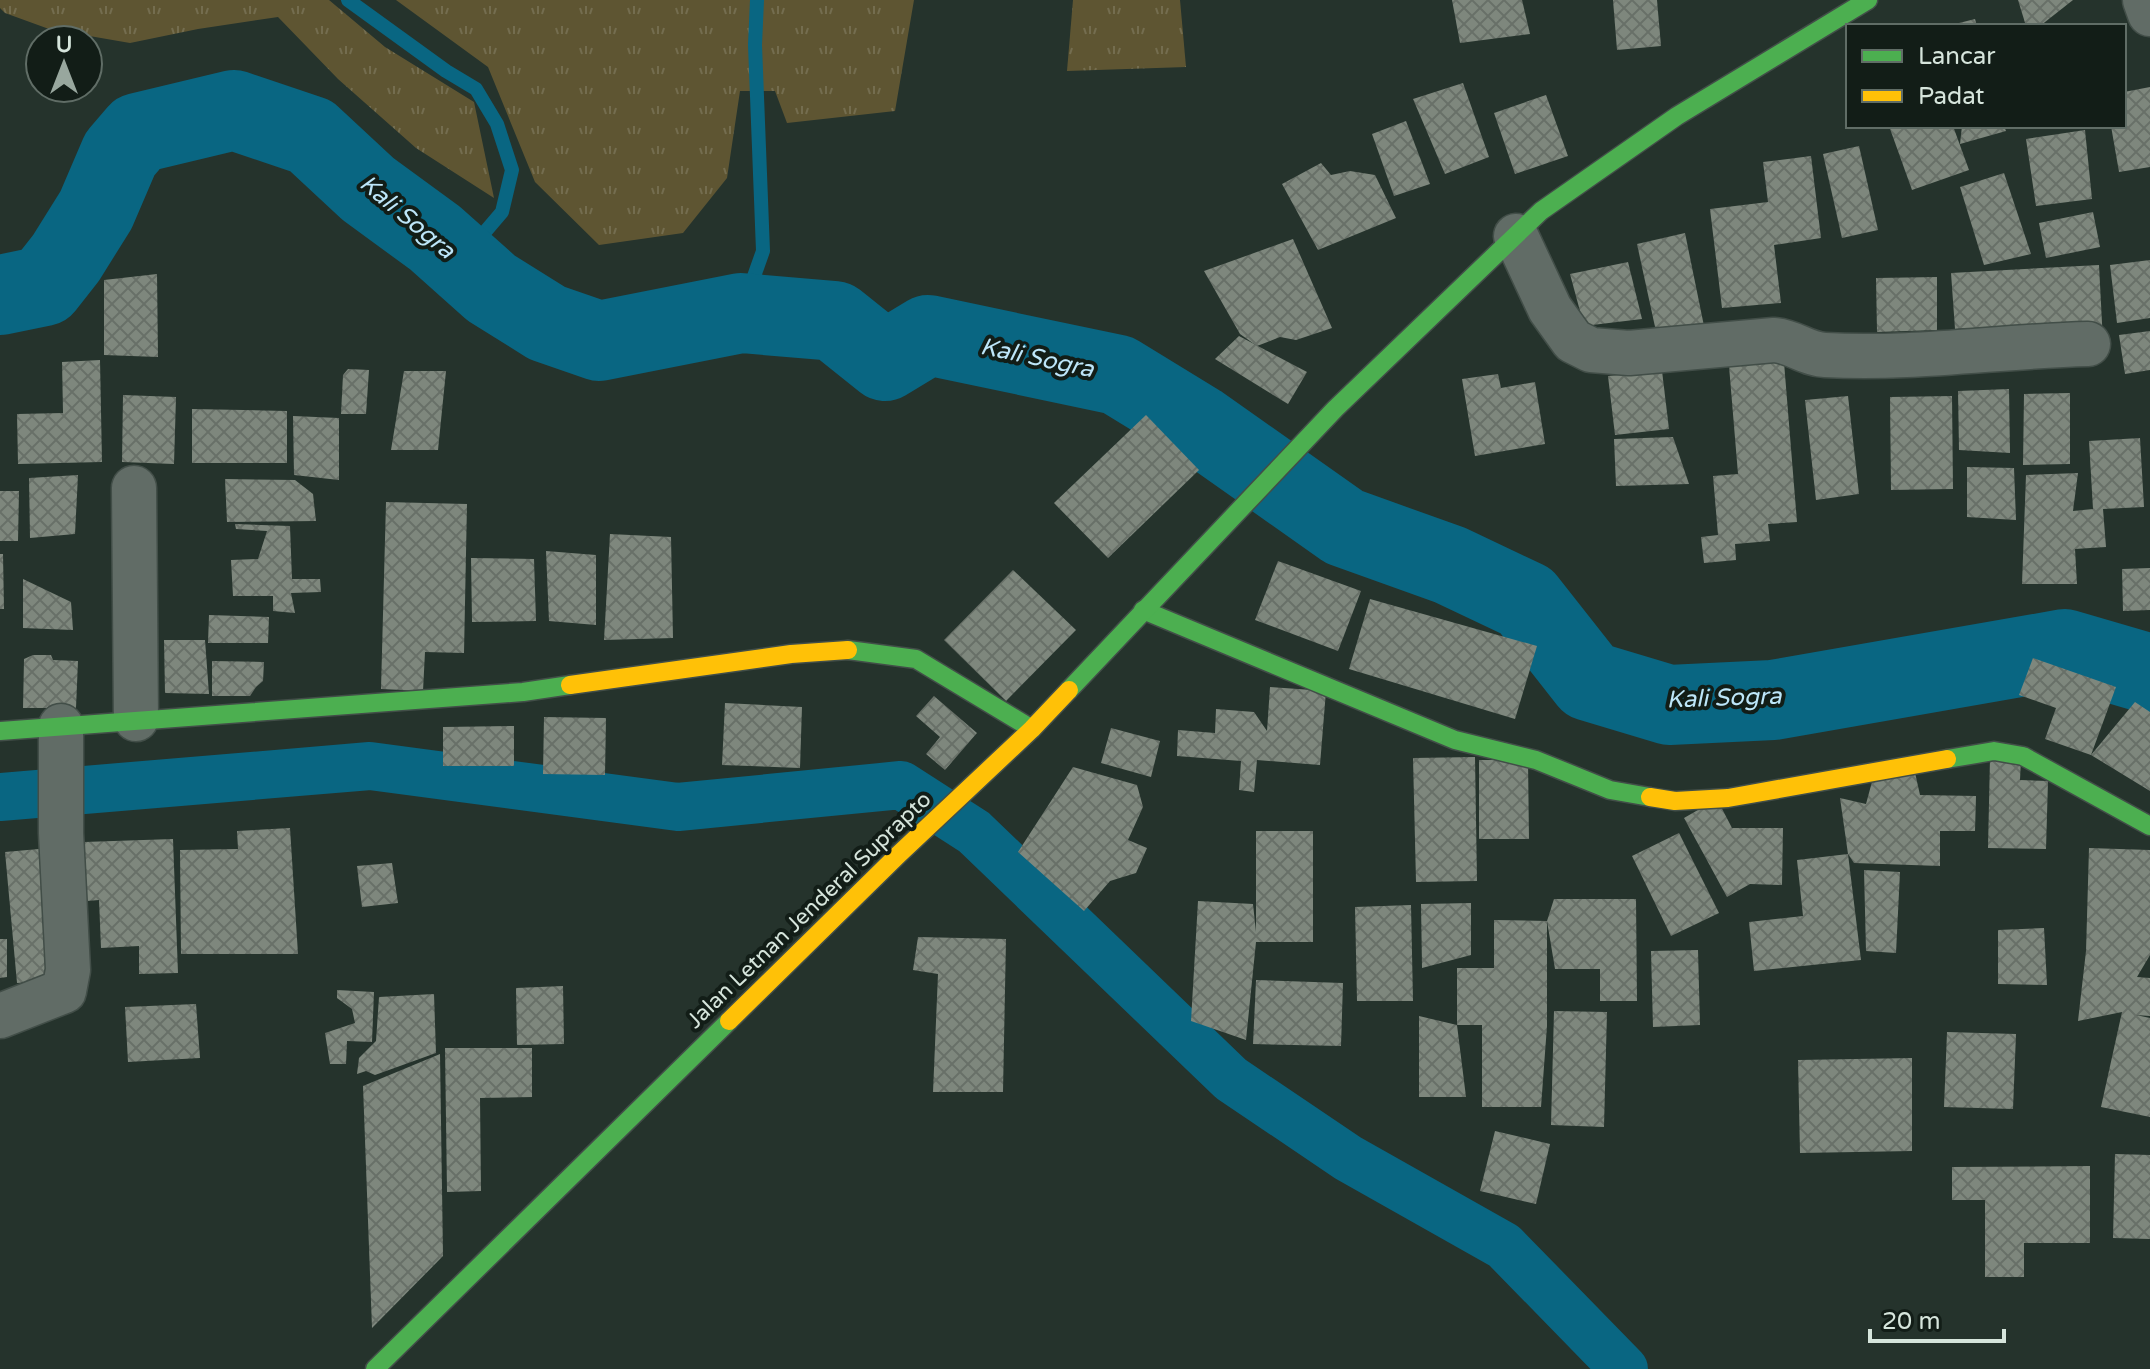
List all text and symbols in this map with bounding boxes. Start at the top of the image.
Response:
north arrow [24,24,104,104]
legend [1846,24,2126,128]
text: U [56,32,72,58]
text: Lancar [1918,42,1996,71]
text: Padat [1918,82,1985,111]
water label: Kali Sogra [354,169,461,265]
water label: Kali Sogra [978,332,1097,384]
water label: Kali Sogra [1666,681,1782,714]
street label: Jalan Letnan Jenderal Suprapto [682,786,936,1034]
scale bar [1870,1293,2004,1343]
text: 20 m [1882,1307,1940,1336]

